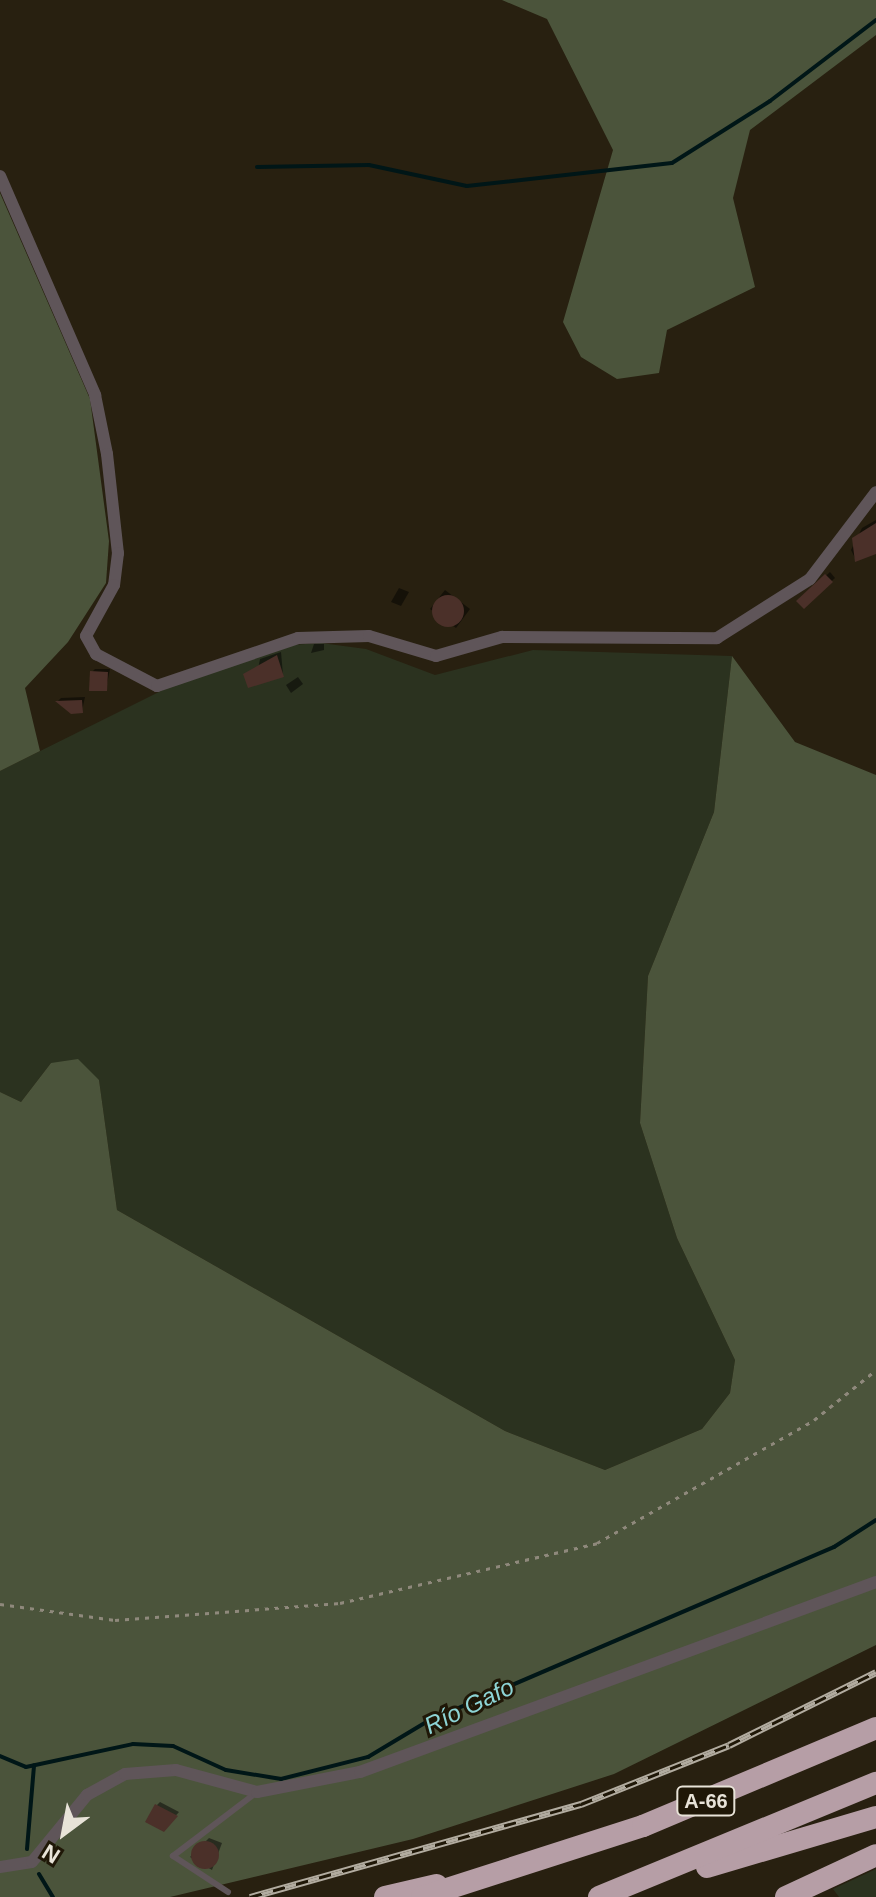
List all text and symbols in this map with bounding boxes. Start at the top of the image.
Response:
water label: Río Gafo [420,1672,518,1740]
road number: A-66 [676,1785,736,1817]
north arrow [24,1793,104,1873]
text: N [38,1839,64,1869]

